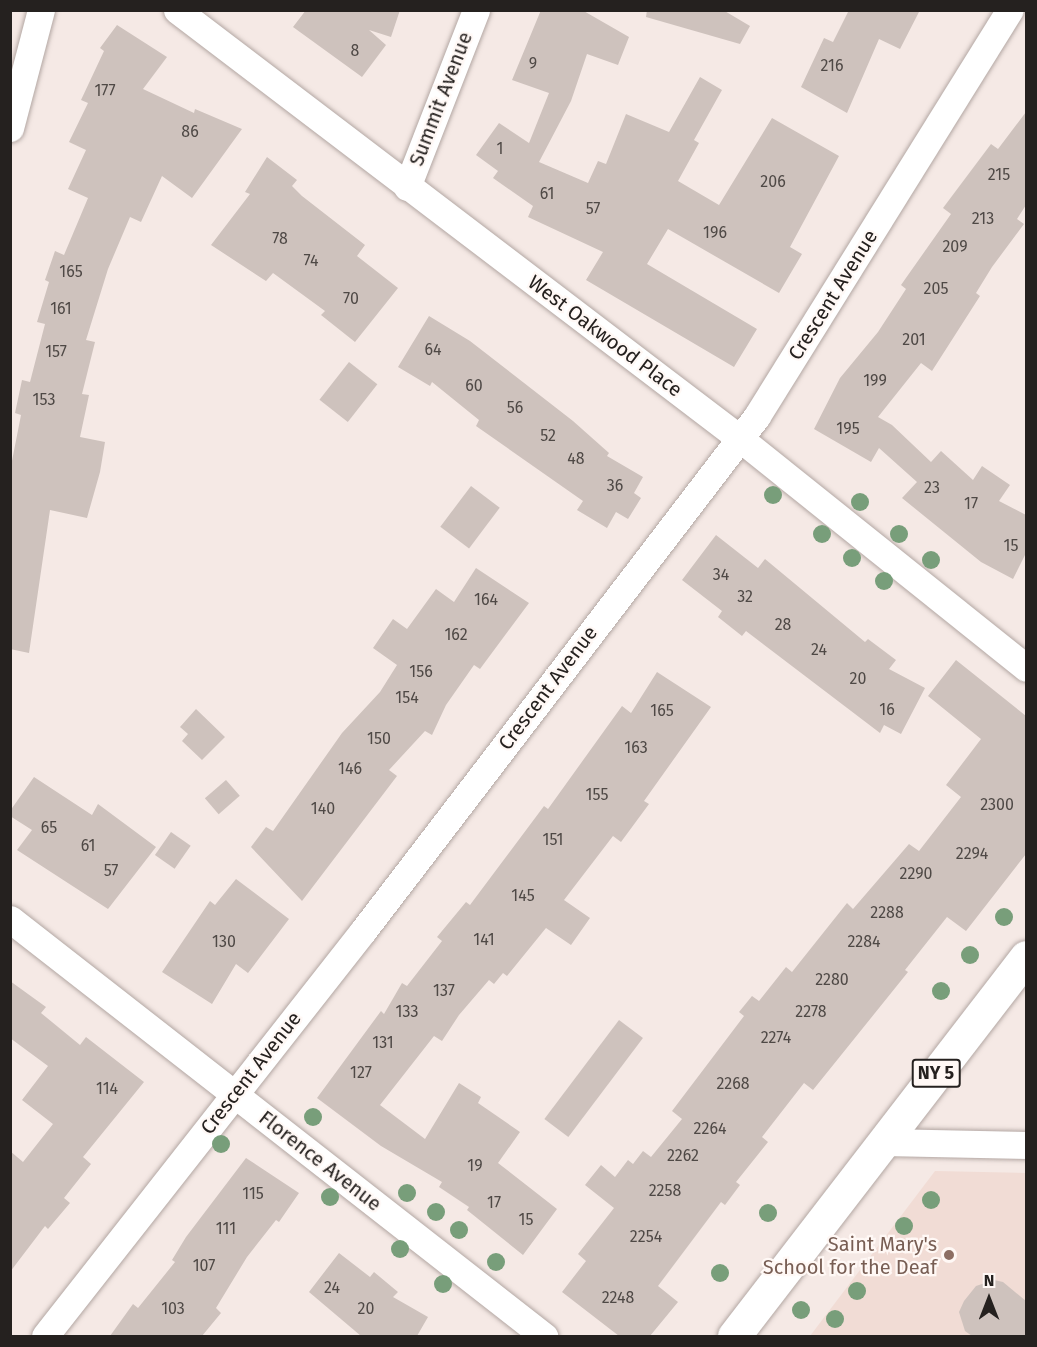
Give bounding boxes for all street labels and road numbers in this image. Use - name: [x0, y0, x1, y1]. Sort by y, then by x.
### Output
- street label: Summit Avenue: [404, 29, 478, 169]
- street label: Crescent Avenue: [783, 225, 883, 365]
- street label: West Oakwood Place: [523, 270, 687, 402]
- street label: Crescent Avenue: [494, 621, 602, 755]
- street label: Crescent Avenue: [196, 1007, 306, 1139]
- road number: NY 5: [910, 1058, 962, 1088]
- street label: Florence Avenue: [254, 1106, 386, 1216]

